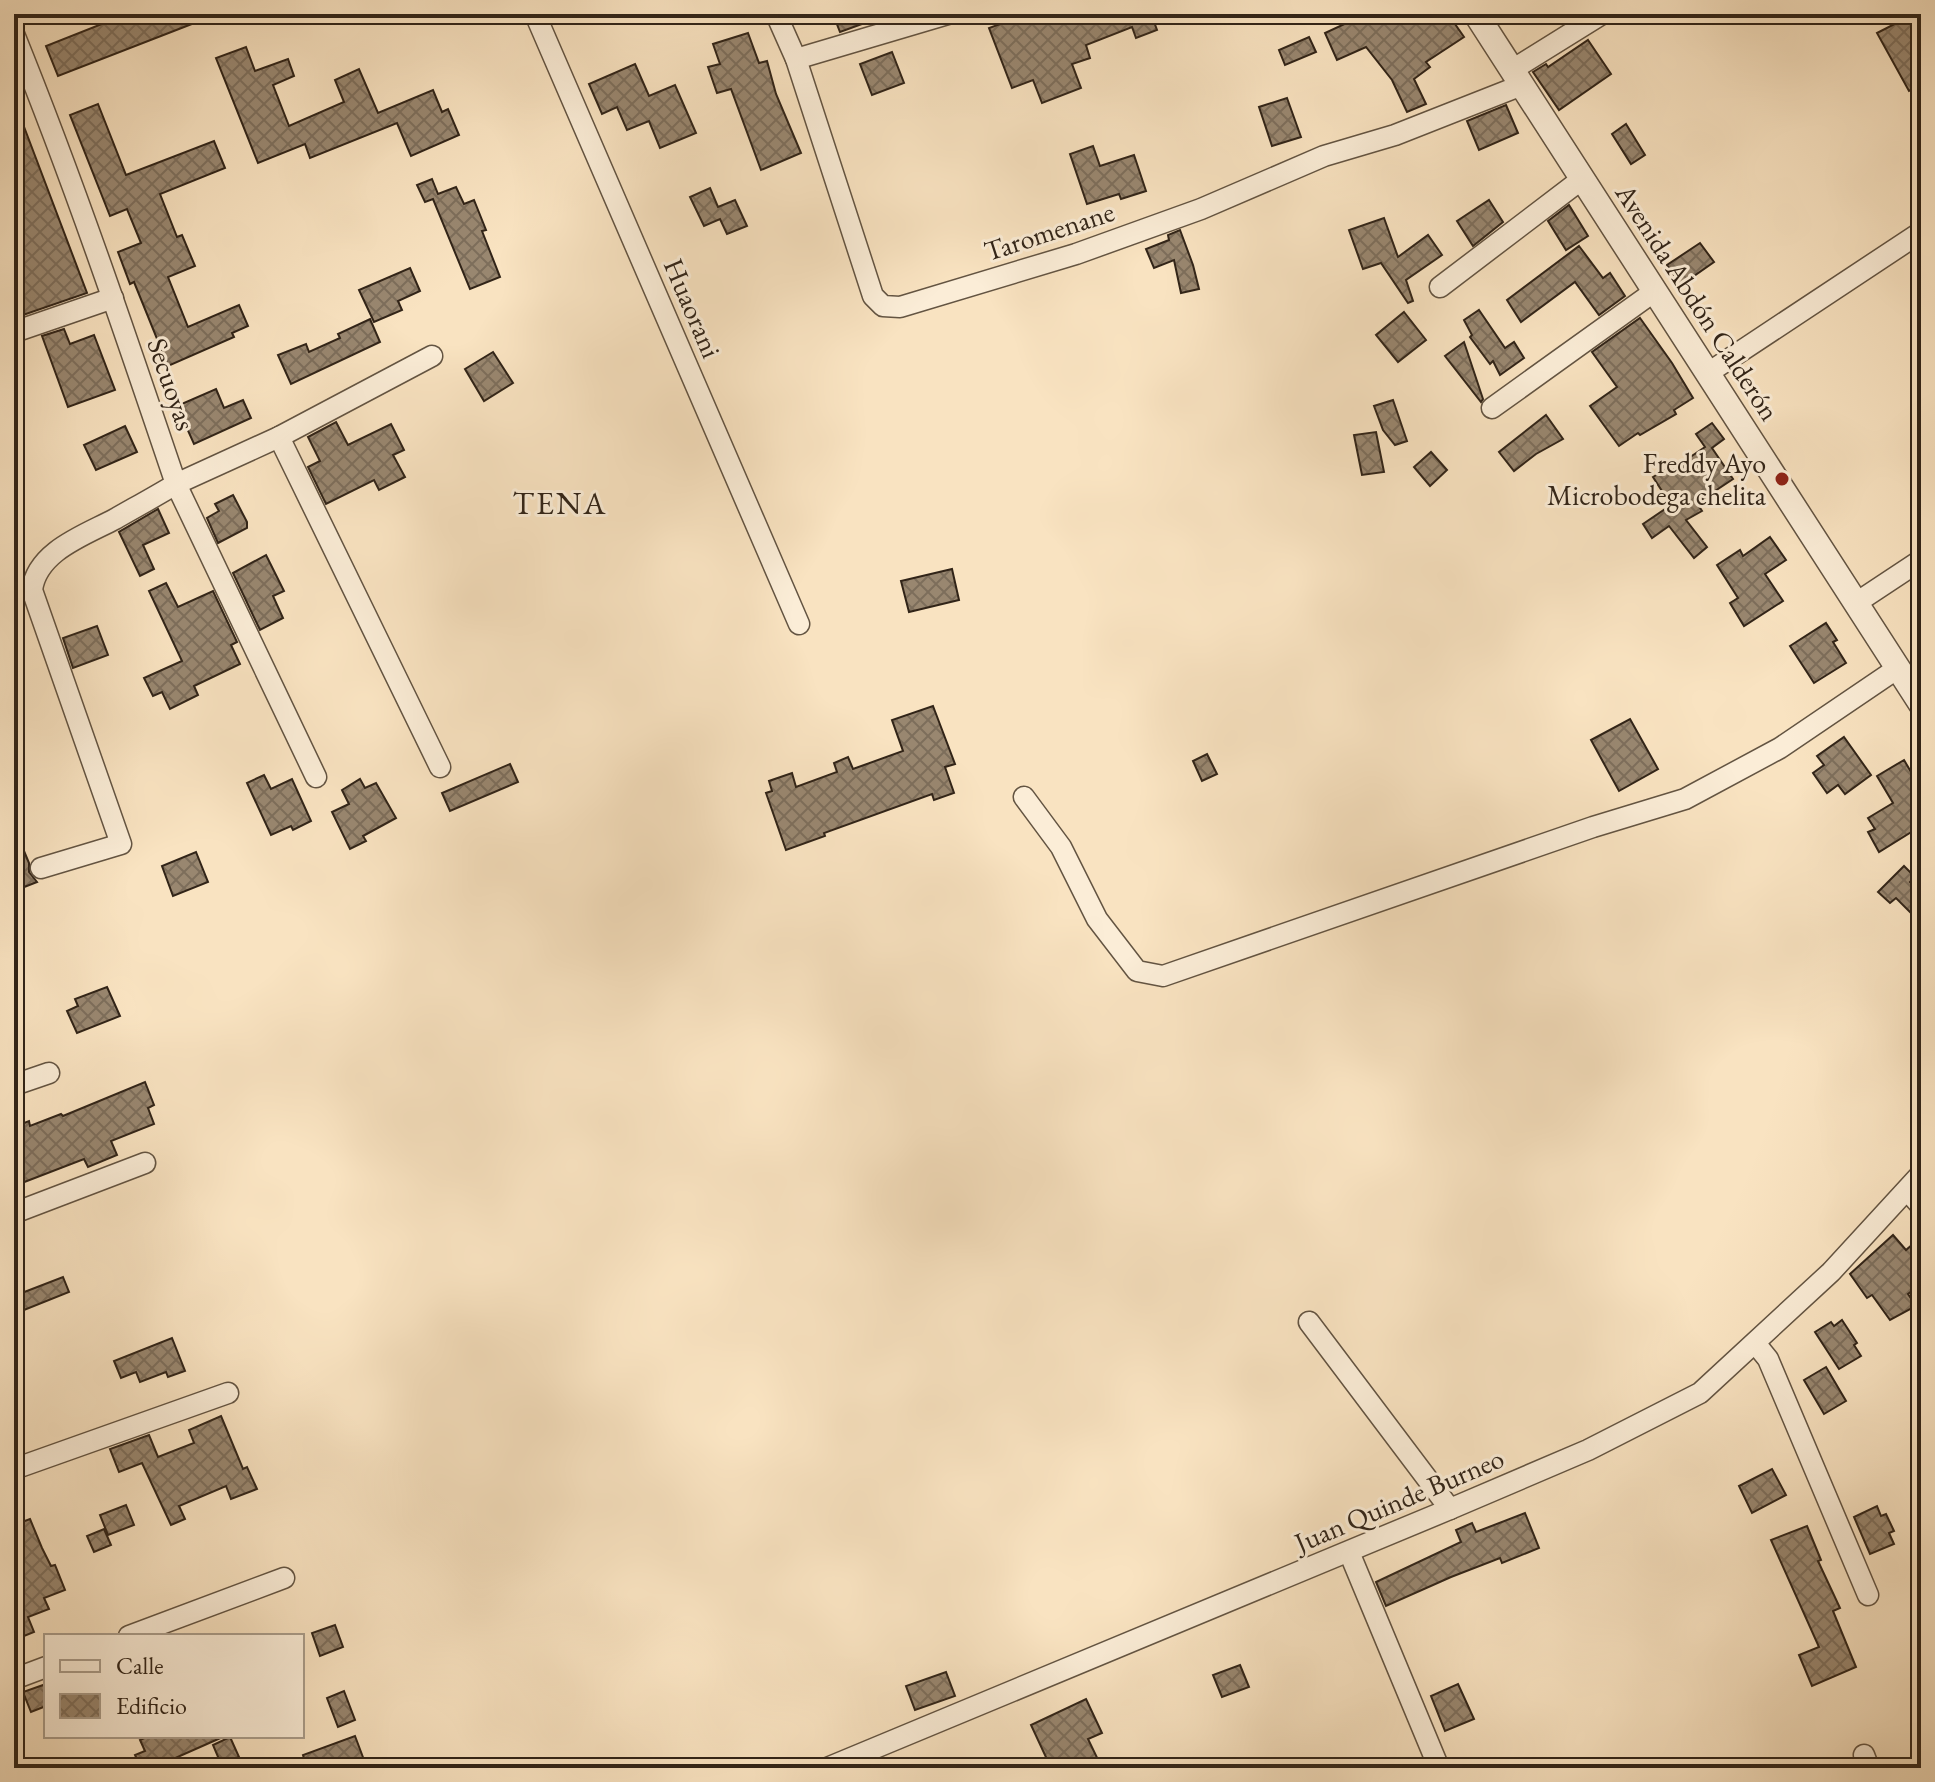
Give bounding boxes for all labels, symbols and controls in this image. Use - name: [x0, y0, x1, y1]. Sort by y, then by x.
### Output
- street label: Avenida Abdón Calderón: [1607, 176, 1788, 428]
- street label: Taromenane: [979, 193, 1119, 269]
- street label: Huaorani: [656, 253, 730, 363]
- street label: Secuoyas: [140, 333, 204, 435]
- place label: Freddy Ayo Microbodega chelita: [1547, 445, 1767, 513]
- marker: Freddy Ayo Microbodega chelita: [1773, 470, 1791, 488]
- district label: TENA: [513, 482, 607, 524]
- street label: Juan Quinde Burneo: [1287, 1440, 1509, 1561]
- legend: [44, 1634, 304, 1738]
- text: Calle: [116, 1650, 164, 1681]
- text: Edificio: [116, 1690, 187, 1721]

